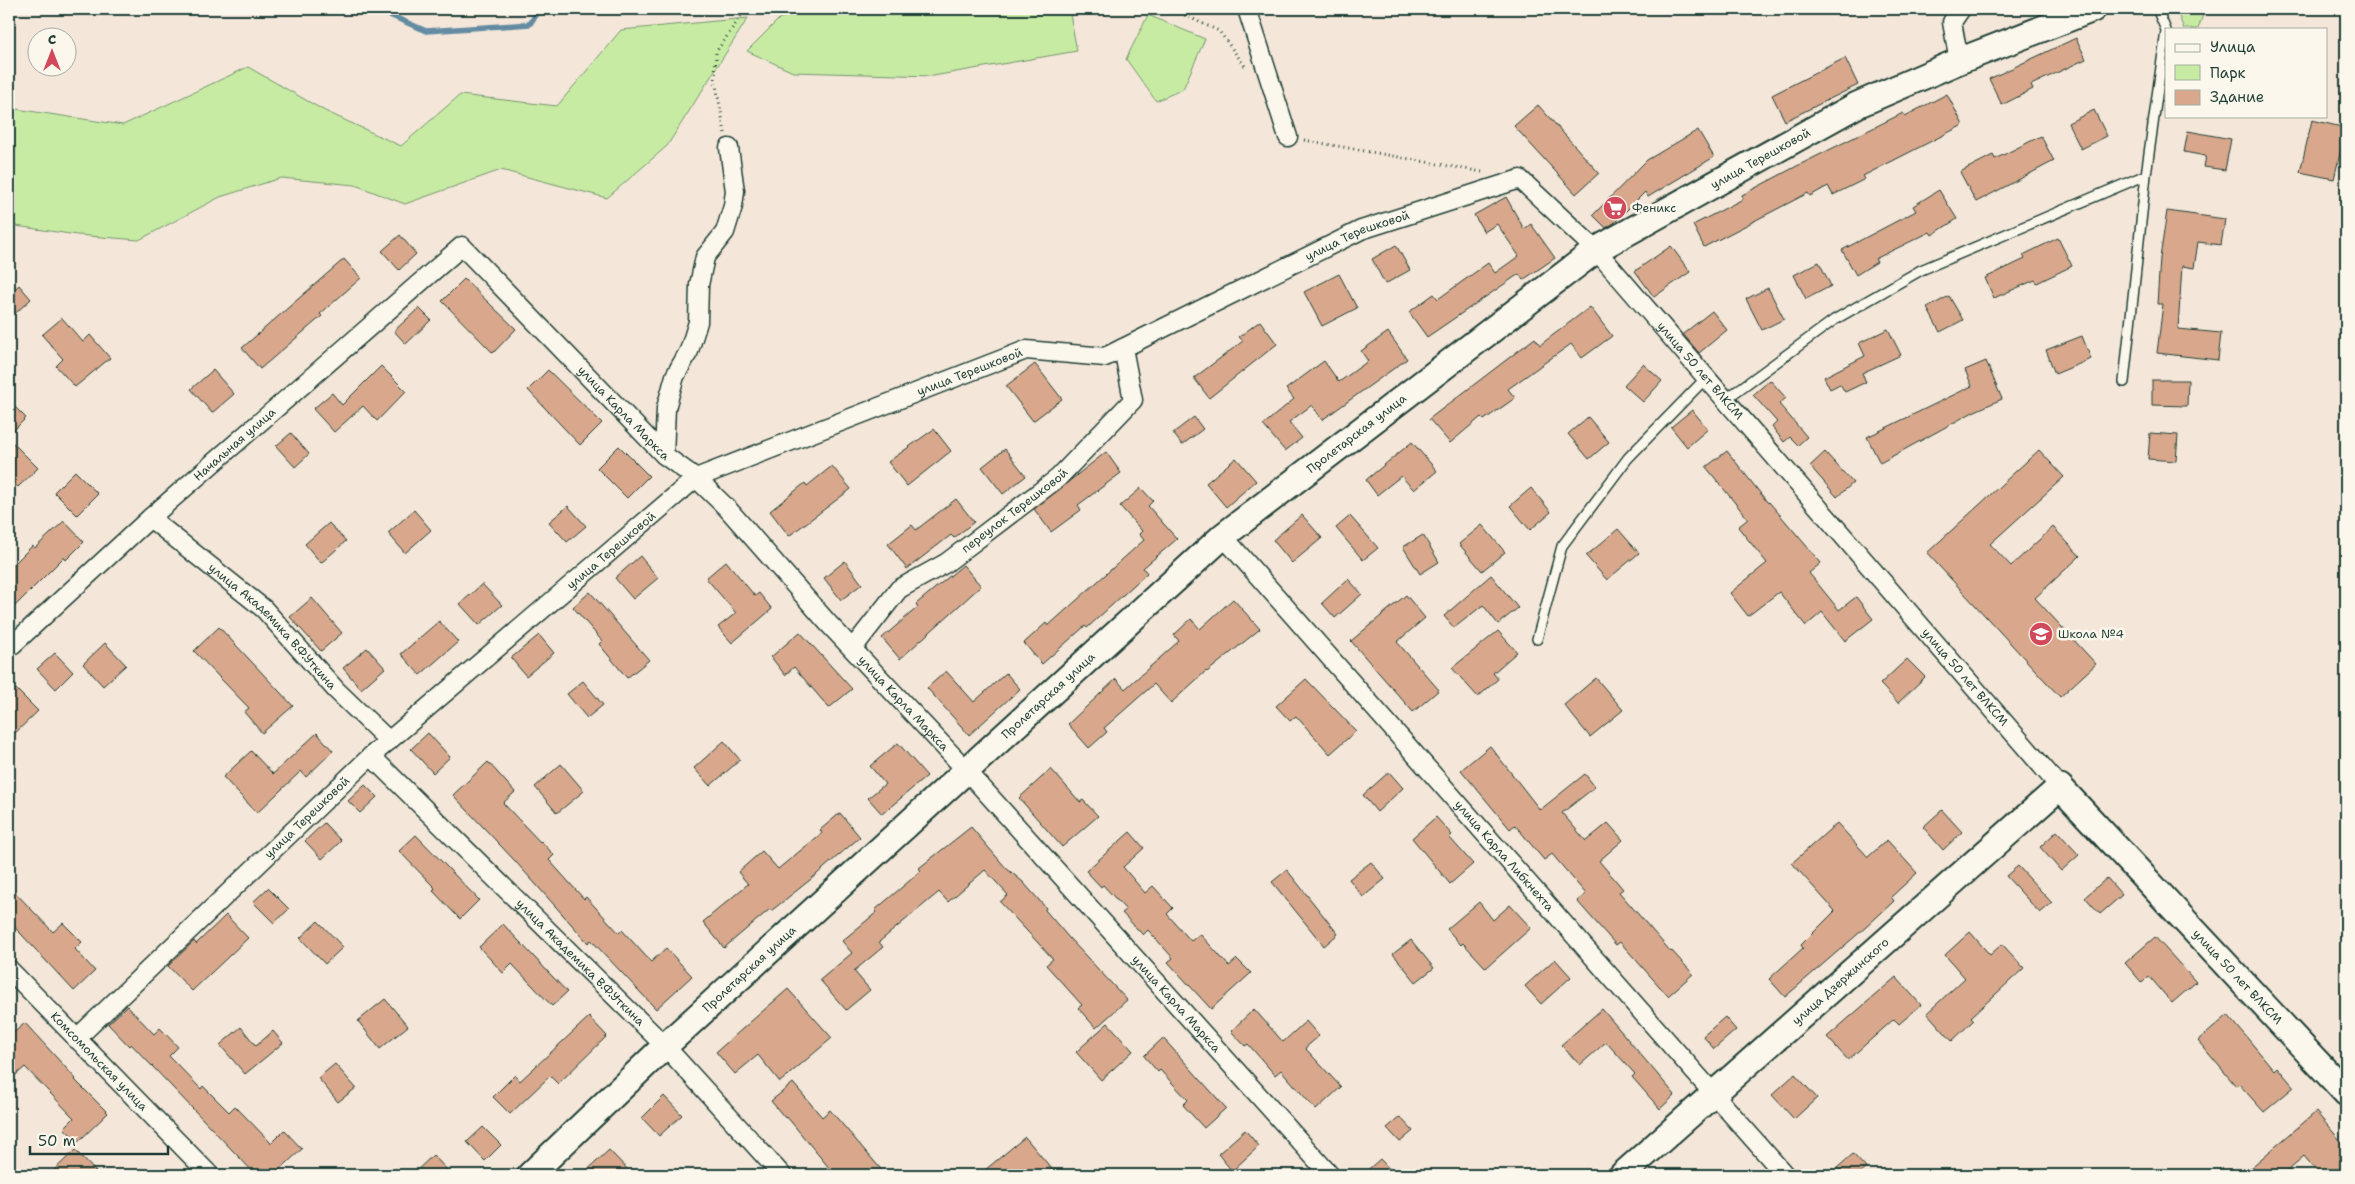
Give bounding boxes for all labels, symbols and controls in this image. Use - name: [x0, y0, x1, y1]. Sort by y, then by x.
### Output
- north arrow: [28, 28, 78, 78]
- legend: [2165, 28, 2328, 118]
- text: С: [48, 30, 56, 48]
- text: Улица: [2210, 37, 2256, 57]
- text: Парк: [2210, 63, 2246, 83]
- text: Здание: [2210, 87, 2264, 107]
- street label: улица Терешковой: [1708, 124, 1814, 193]
- supermarket icon: Феникс: [1602, 195, 1628, 221]
- place label: Феникс: [1632, 200, 1676, 216]
- street label: улица Терешковой: [1302, 207, 1412, 264]
- street label: улица 50 лет ВЛКСМ: [1653, 318, 1747, 423]
- street label: улица Терешковой: [915, 344, 1025, 400]
- street label: улица Карла Маркса: [574, 362, 673, 464]
- street label: Пролетарская улица: [1304, 390, 1410, 477]
- street label: Начальная улица: [190, 404, 279, 484]
- street label: переулок Терешковой: [958, 465, 1071, 556]
- street label: улица Терешковой: [564, 508, 659, 593]
- street label: улица Академика В.Ф.Уткина: [205, 560, 340, 693]
- school or university icon: Школа №4: [2028, 621, 2054, 647]
- street label: улица 50 лет ВЛКСМ: [1918, 625, 2012, 730]
- place label: Школа №4: [2058, 626, 2124, 642]
- street label: Пролетарская улица: [998, 648, 1099, 743]
- street label: улица Карла Маркса: [854, 652, 953, 755]
- street label: улица Терешковой: [261, 773, 353, 862]
- street label: улица Карла Либкнехта: [1451, 797, 1558, 915]
- street label: улица Академика В.Ф.Уткина: [513, 896, 648, 1030]
- street label: Пролетарская улица: [699, 922, 800, 1016]
- street label: улица 50 лет ВЛКСМ: [2189, 926, 2286, 1028]
- street label: улица Дзержинского: [1789, 934, 1892, 1028]
- street label: улица Карла Маркса: [1128, 952, 1224, 1056]
- street label: Комсомольская улица: [47, 1008, 151, 1115]
- scale bar: [30, 1124, 168, 1156]
- text: 50 m: [38, 1131, 76, 1151]

